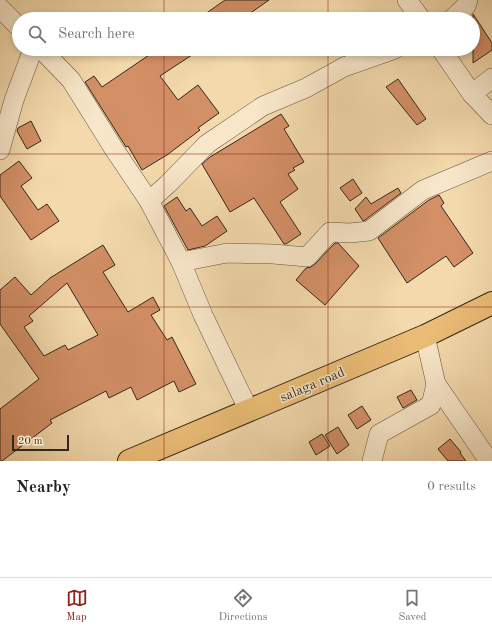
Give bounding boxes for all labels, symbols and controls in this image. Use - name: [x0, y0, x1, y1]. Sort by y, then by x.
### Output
- search box: [12, 12, 480, 56]
- icon: search: [26, 23, 48, 45]
- text: Search here: [58, 27, 135, 42]
- street label: salaga road: [278, 365, 347, 405]
- scale bar: [12, 433, 69, 452]
- text: 20 m: [18, 436, 43, 447]
- text: Nearby: [16, 479, 71, 496]
- text: 0 results: [427, 480, 476, 493]
- tab: Map: [66, 587, 88, 625]
- tab: Directions: [219, 587, 267, 625]
- tab: Saved: [398, 587, 426, 625]

